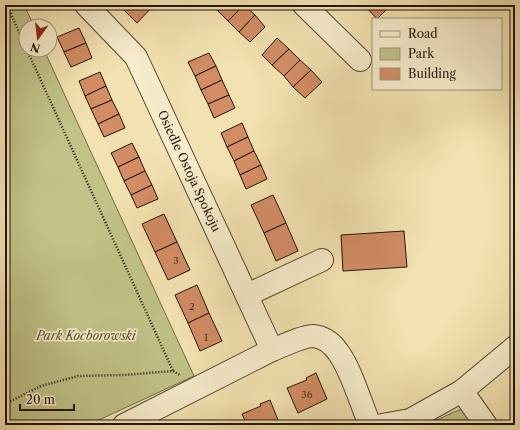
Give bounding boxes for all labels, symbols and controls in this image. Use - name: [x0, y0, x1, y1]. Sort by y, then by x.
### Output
- north arrow: [18, 18, 58, 58]
- legend: [372, 18, 502, 90]
- text: Road: [408, 26, 438, 41]
- text: N: [29, 40, 42, 56]
- text: Park: [408, 46, 435, 61]
- text: Building: [408, 66, 456, 81]
- street label: Osiedle Ostoja Spokoju: [155, 108, 224, 235]
- house number: 3: [173, 254, 179, 267]
- house number: 2: [189, 300, 195, 313]
- park label: Park Kocborowski: [35, 328, 137, 343]
- house number: 1: [204, 331, 209, 344]
- scale bar: [20, 386, 74, 412]
- house number: 36: [301, 388, 313, 401]
- text: 20 m: [26, 392, 55, 407]

